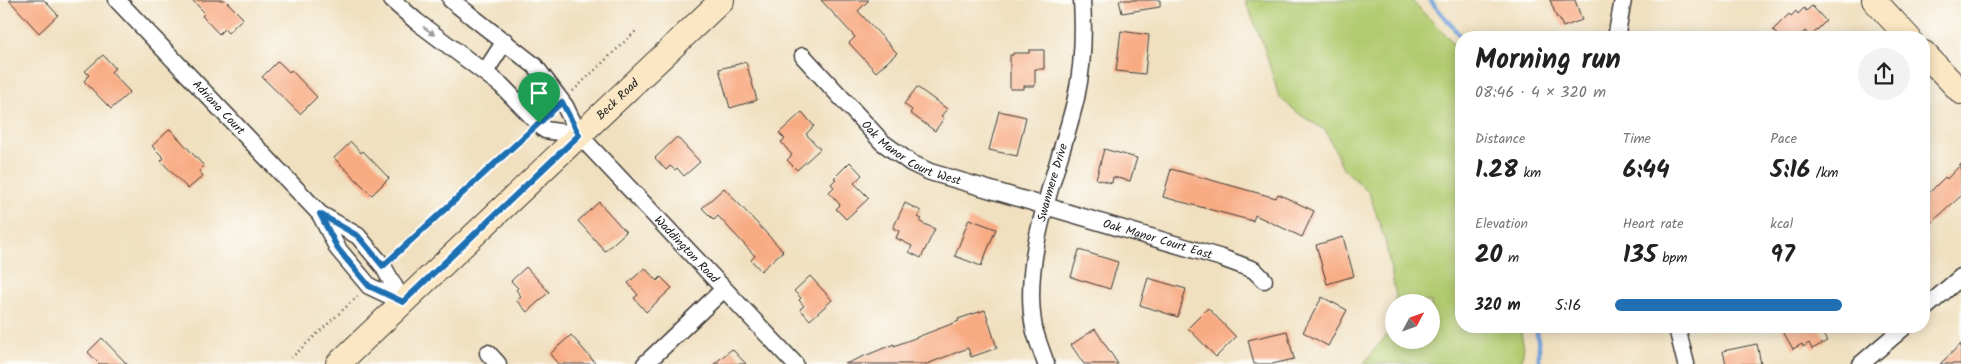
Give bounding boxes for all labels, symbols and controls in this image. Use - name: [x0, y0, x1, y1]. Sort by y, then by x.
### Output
- one-way arrow: [422, 26, 436, 36]
- text: Morning run: [1475, 38, 1621, 83]
- button: share: [1858, 48, 1910, 100]
- pin: [518, 72, 560, 123]
- street label: Beck Road: [592, 74, 644, 125]
- street label: Adriana Court: [188, 76, 250, 140]
- icon: arrive: [525, 79, 553, 107]
- text: 08:46 · 4 × 320 m: [1475, 80, 1606, 105]
- street label: Oak Manor Court West: [857, 116, 964, 191]
- text: Distance: [1475, 128, 1525, 150]
- text: Time: [1623, 128, 1651, 150]
- text: Pace: [1770, 128, 1797, 150]
- street label: Swanmere Drive: [1032, 141, 1073, 224]
- text: 1.28: [1475, 150, 1518, 190]
- text: 6:44: [1623, 150, 1670, 190]
- text: 5:16: [1770, 150, 1810, 190]
- text: km: [1518, 162, 1541, 184]
- text: /km: [1810, 162, 1839, 184]
- street label: Waddington Road: [649, 211, 724, 289]
- text: Elevation: [1475, 213, 1528, 235]
- text: Heart rate: [1623, 213, 1684, 235]
- text: kcal: [1770, 213, 1793, 235]
- street label: Oak Manor Court East: [1100, 214, 1215, 265]
- text: 20: [1475, 235, 1502, 275]
- text: 135: [1623, 235, 1657, 275]
- text: 97: [1770, 235, 1795, 275]
- text: m: [1502, 247, 1519, 269]
- text: bpm: [1657, 247, 1687, 269]
- text: 320 m: [1475, 293, 1521, 318]
- text: 5:16: [1555, 293, 1581, 318]
- north arrow: [1385, 294, 1440, 349]
- map controls: [1385, 294, 1440, 349]

